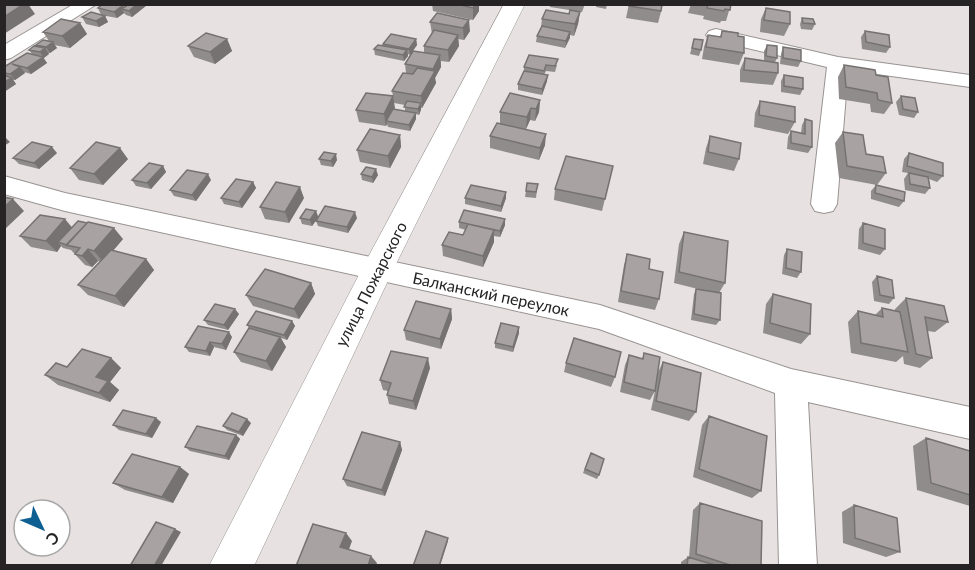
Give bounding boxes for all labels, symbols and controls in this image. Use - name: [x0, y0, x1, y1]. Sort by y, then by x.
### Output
- street label: улица Пожарского: [331, 218, 410, 349]
- street label: Балканский переулок: [411, 268, 572, 320]
- north arrow: [12, 498, 72, 558]
- text: С: [42, 528, 64, 549]

